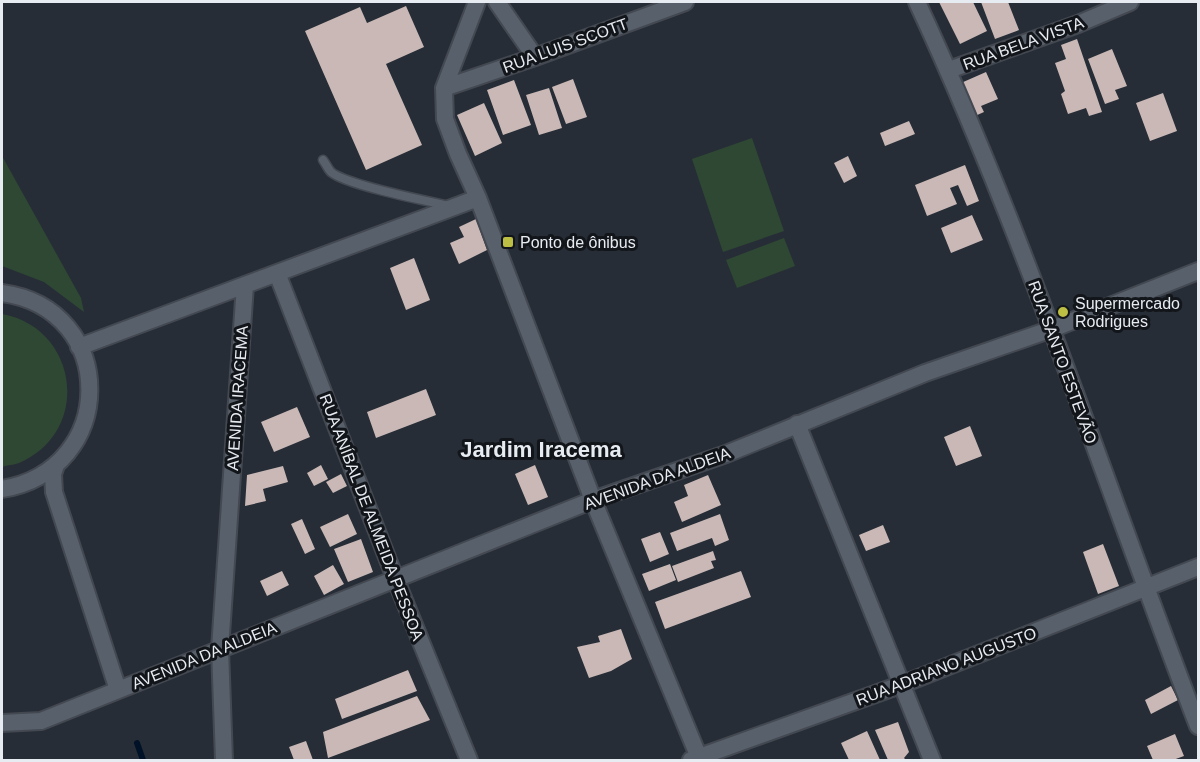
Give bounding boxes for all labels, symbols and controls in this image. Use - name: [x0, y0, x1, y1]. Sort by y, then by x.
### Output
- street label: RUA BELA VISTA: [961, 14, 1086, 73]
- street label: RUA LUIS SCOTT: [500, 15, 630, 76]
- place label: Ponto de ônibus: [520, 234, 636, 251]
- marker: Ponto de ônibus: [501, 235, 515, 249]
- street label: RUA SANTO ESTEVÃO: [1025, 278, 1102, 446]
- place label: Supermercado Rodrigues: [1075, 295, 1180, 330]
- marker: Supermercado Rodrigues: [1056, 305, 1070, 319]
- street label: AVENIDA IRACEMA: [224, 325, 251, 471]
- street label: RUA ANÍBAL DE ALMEIDA PESSOA: [317, 391, 428, 643]
- district label: Jardim Iracema: [460, 437, 622, 462]
- street label: AVENIDA DA ALDEIA: [582, 444, 733, 513]
- street label: AVENIDA DA ALDEIA: [129, 619, 279, 692]
- street label: RUA ADRIANO AUGUSTO: [854, 624, 1039, 709]

